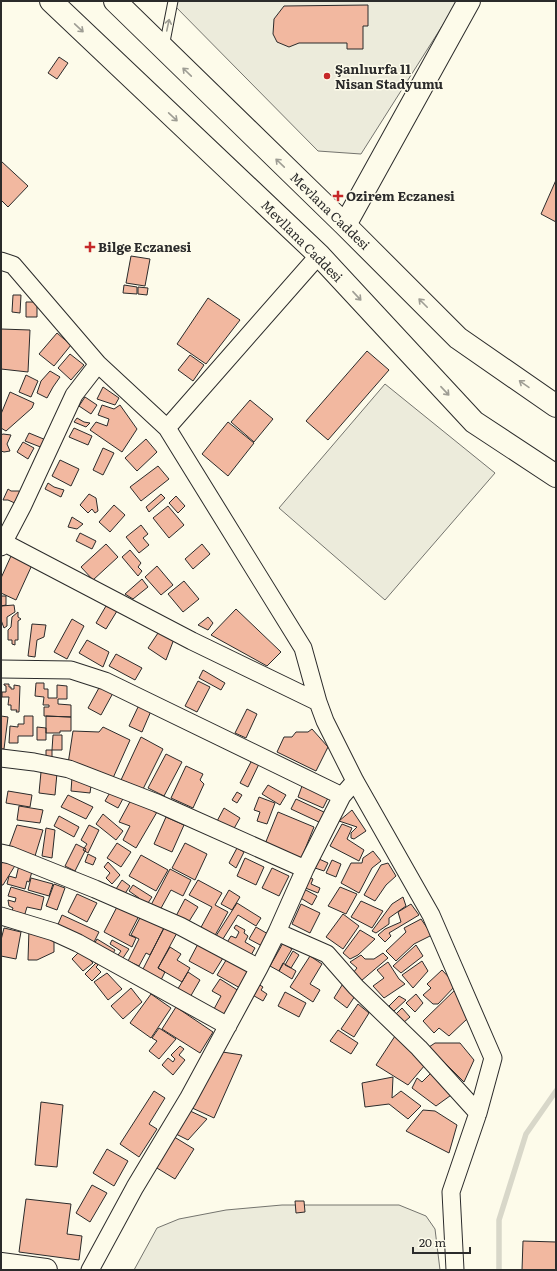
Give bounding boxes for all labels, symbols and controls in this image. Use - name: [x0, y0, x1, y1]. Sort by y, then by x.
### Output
- one-way arrow: [165, 19, 173, 32]
- one-way arrow: [74, 23, 84, 33]
- place label: Şanlıurfa 11 Nisan Stadyumu: [335, 59, 443, 93]
- one-way arrow: [182, 67, 192, 77]
- marker: Şanlıurfa 11 Nisan Stadyumu: [322, 71, 332, 81]
- one-way arrow: [168, 112, 178, 122]
- one-way arrow: [275, 158, 285, 167]
- street label: Mevlana Caddesi: [286, 168, 375, 254]
- place label: Ozirem Eczanesi: [346, 186, 455, 205]
- marker: Ozirem Eczanesi: [333, 191, 343, 201]
- street label: Mevllana Caddesi: [257, 195, 348, 286]
- place label: Bilge Eczanesi: [98, 237, 192, 256]
- marker: Bilge Eczanesi: [85, 242, 95, 252]
- one-way arrow: [352, 291, 361, 301]
- one-way arrow: [418, 298, 428, 308]
- one-way arrow: [519, 380, 530, 388]
- one-way arrow: [440, 386, 450, 396]
- scale bar: [413, 1229, 470, 1255]
- text: 20 m: [419, 1233, 446, 1251]

